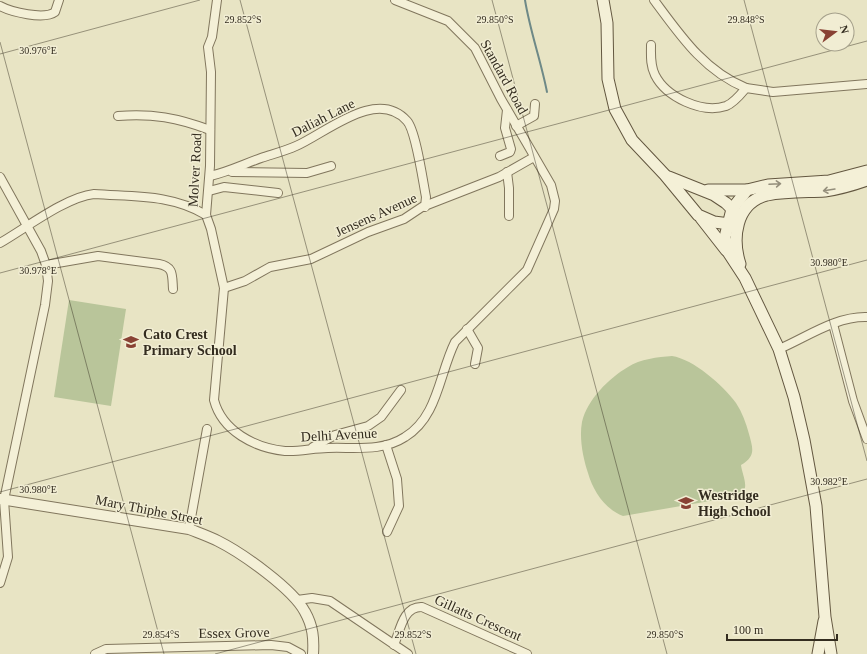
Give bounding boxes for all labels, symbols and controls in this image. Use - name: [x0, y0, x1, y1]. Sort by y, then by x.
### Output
- north arrow: [815, 12, 855, 52]
- text: 29.852°S: [224, 14, 262, 25]
- text: 29.850°S: [476, 14, 514, 25]
- text: 29.848°S: [727, 14, 765, 25]
- text: N: [838, 24, 851, 35]
- street label: Standard Road: [477, 37, 531, 117]
- text: 30.976°E: [19, 45, 57, 56]
- street label: Daliah Lane: [289, 96, 357, 140]
- street label: Molver Road: [186, 133, 204, 207]
- one-way arrow: [768, 181, 781, 188]
- one-way arrow: [823, 186, 836, 194]
- street label: Jensens Avenue: [333, 190, 419, 240]
- text: 30.980°E: [810, 257, 848, 268]
- text: 30.978°E: [19, 265, 57, 276]
- place label: Cato Crest Primary School: [143, 327, 237, 358]
- school or university icon: Cato Crest Primary School: [122, 333, 140, 351]
- street label: Delhi Avenue: [300, 426, 378, 444]
- text: 30.982°E: [810, 476, 848, 487]
- text: 30.980°E: [19, 484, 57, 495]
- place label: Westridge High School: [698, 488, 771, 519]
- street label: Mary Thiphe Street: [94, 492, 204, 528]
- school or university icon: Westridge High School: [677, 494, 695, 512]
- street label: Gillatts Crescent: [432, 592, 524, 644]
- scale bar: [727, 616, 837, 642]
- text: 100 m: [733, 623, 764, 637]
- street label: Essex Grove: [198, 625, 270, 641]
- text: 29.854°S: [142, 629, 180, 640]
- text: 29.852°S: [394, 629, 432, 640]
- text: 29.850°S: [646, 629, 684, 640]

